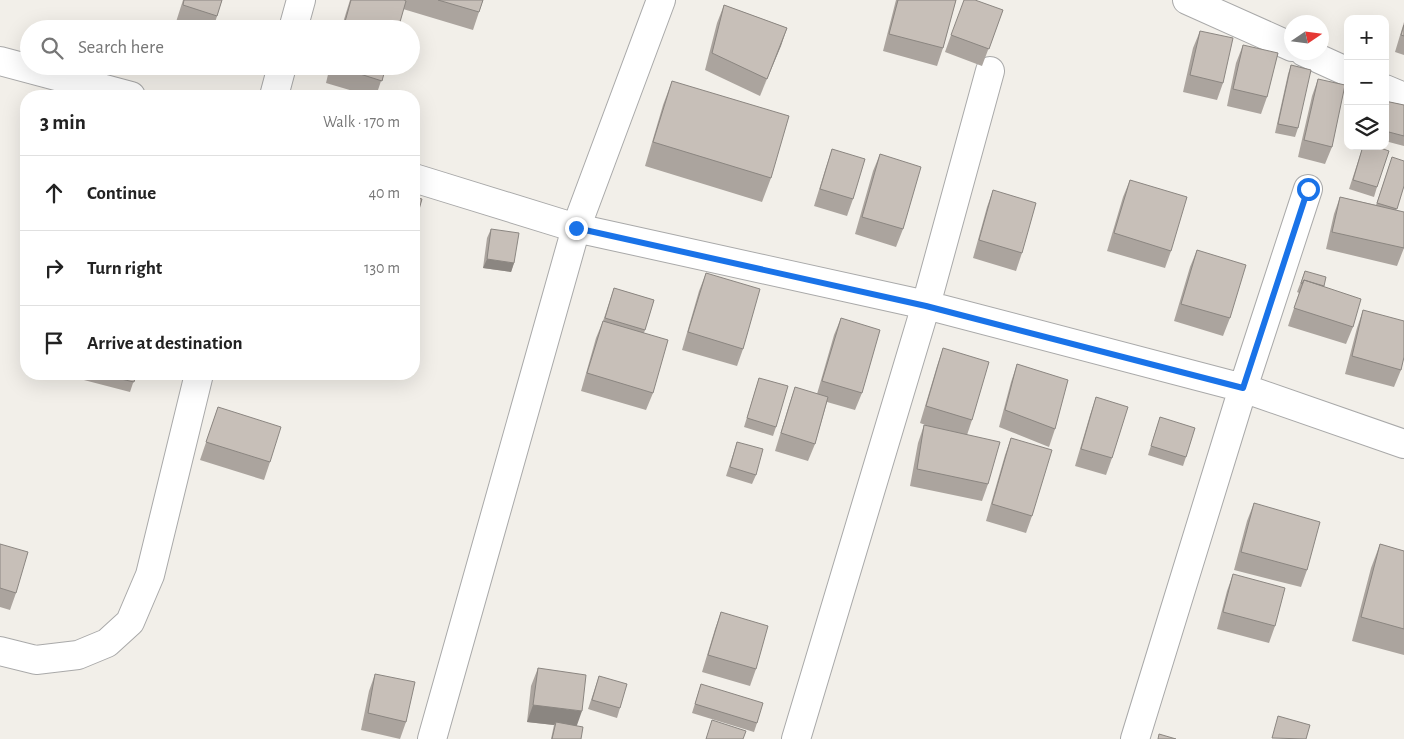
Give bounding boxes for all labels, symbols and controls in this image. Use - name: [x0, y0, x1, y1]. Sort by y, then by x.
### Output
- north arrow: [1284, 15, 1329, 60]
- map controls: [1344, 15, 1389, 150]
- button: +: [1344, 15, 1389, 60]
- search box: [20, 20, 420, 75]
- icon: search: [38, 34, 66, 62]
- text: Search here: [78, 38, 164, 57]
- button: −: [1344, 60, 1389, 105]
- button: layers: [1344, 105, 1389, 150]
- text: 3 min: [40, 112, 86, 133]
- text: Walk · 170 m: [323, 114, 400, 130]
- route start: [1297, 178, 1320, 201]
- icon: ahead: [40, 179, 68, 207]
- text: Continue: [87, 184, 156, 203]
- text: 40 m: [368, 185, 400, 201]
- route end: [565, 217, 588, 240]
- icon: right: [40, 254, 68, 282]
- text: Turn right: [87, 259, 162, 278]
- text: 130 m: [364, 260, 400, 276]
- icon: arrive: [40, 329, 68, 357]
- text: Arrive at destination: [87, 334, 243, 353]

